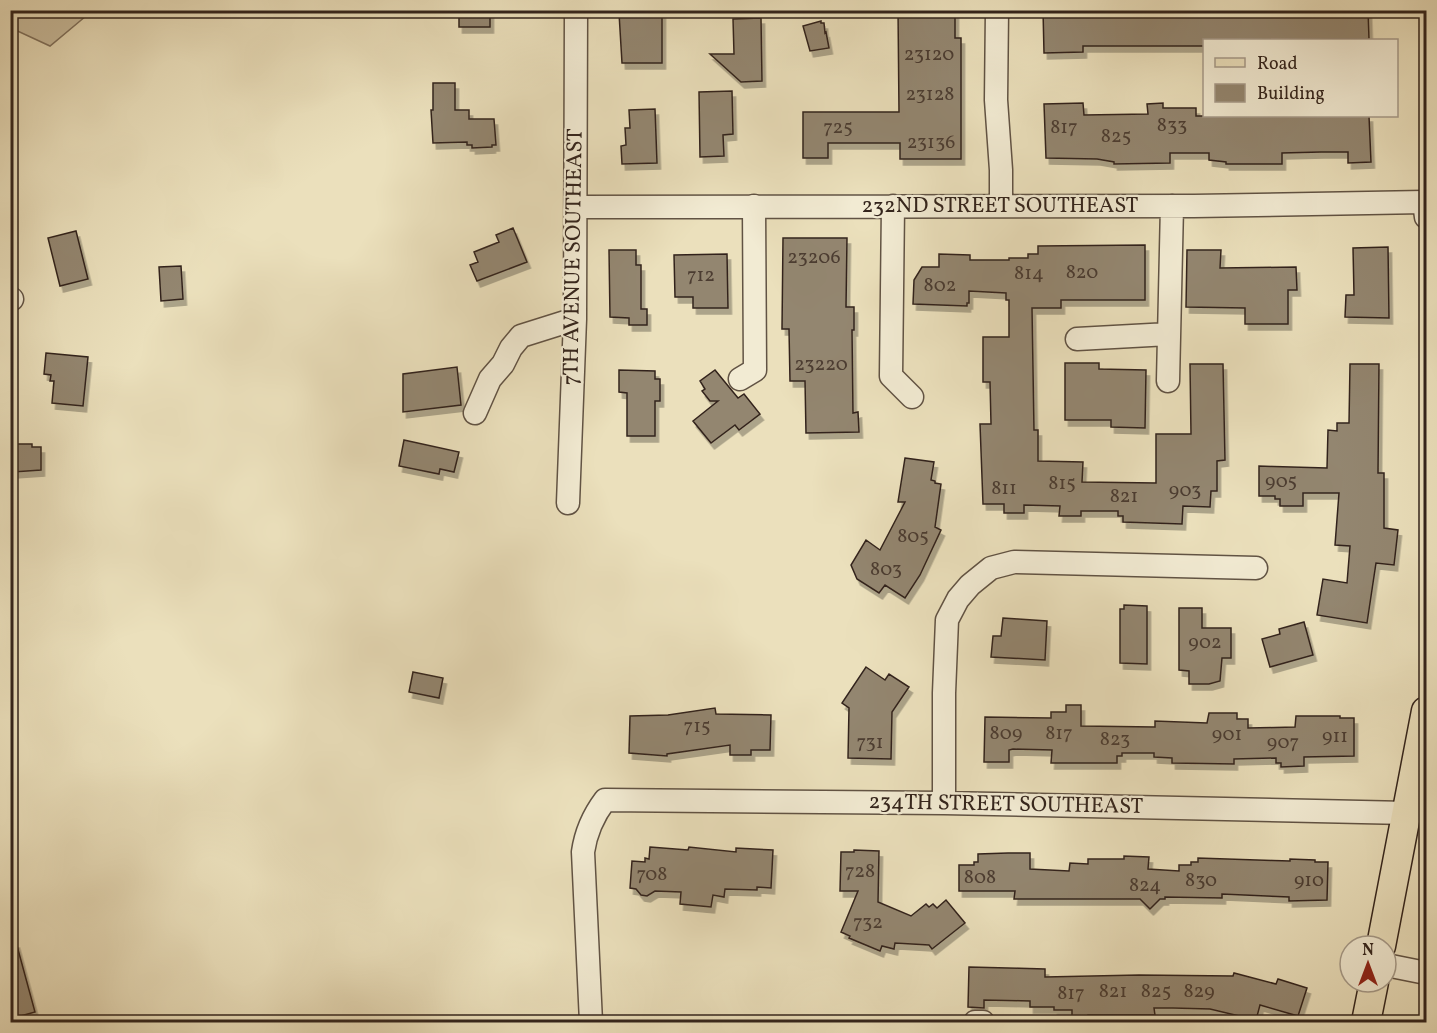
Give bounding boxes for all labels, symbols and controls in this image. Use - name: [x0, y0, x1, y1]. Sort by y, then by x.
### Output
- legend: [1203, 39, 1398, 117]
- house number: 23120: [904, 41, 954, 69]
- text: Road: [1257, 52, 1298, 77]
- house number: 23128: [905, 81, 955, 109]
- text: Building: [1257, 82, 1325, 107]
- house number: 833: [1157, 112, 1187, 140]
- house number: 725: [823, 114, 853, 142]
- house number: 817: [1050, 114, 1078, 142]
- house number: 825: [1101, 123, 1131, 151]
- street label: 7TH AVENUE SOUTHEAST: [556, 128, 592, 386]
- house number: 23136: [907, 129, 955, 157]
- street label: 232ND STREET SOUTHEAST: [862, 191, 1139, 222]
- house number: 23206: [787, 244, 841, 272]
- house number: 820: [1066, 259, 1098, 287]
- house number: 814: [1014, 260, 1044, 288]
- house number: 712: [687, 262, 715, 290]
- house number: 802: [924, 272, 956, 300]
- house number: 23220: [794, 351, 848, 379]
- house number: 905: [1265, 468, 1297, 496]
- house number: 815: [1048, 470, 1076, 498]
- house number: 811: [991, 475, 1017, 503]
- house number: 903: [1169, 477, 1201, 505]
- house number: 821: [1110, 483, 1138, 511]
- house number: 805: [897, 523, 929, 551]
- house number: 803: [870, 556, 902, 584]
- house number: 902: [1188, 629, 1222, 657]
- house number: 715: [683, 713, 711, 741]
- house number: 809: [990, 720, 1022, 748]
- house number: 817: [1045, 720, 1073, 748]
- house number: 901: [1212, 721, 1242, 749]
- house number: 911: [1322, 723, 1348, 751]
- house number: 823: [1100, 726, 1130, 754]
- house number: 731: [856, 729, 884, 757]
- house number: 907: [1267, 729, 1299, 757]
- street label: 234TH STREET SOUTHEAST: [868, 787, 1144, 823]
- house number: 728: [845, 858, 875, 886]
- house number: 708: [636, 861, 668, 889]
- house number: 808: [964, 864, 996, 892]
- house number: 830: [1185, 867, 1217, 895]
- house number: 910: [1294, 867, 1324, 895]
- house number: 824: [1129, 872, 1161, 900]
- house number: 732: [853, 909, 883, 937]
- north arrow: [1338, 934, 1398, 994]
- text: N: [1362, 940, 1374, 962]
- house number: 821: [1099, 978, 1127, 1006]
- house number: 825: [1141, 978, 1171, 1006]
- house number: 829: [1183, 978, 1215, 1006]
- house number: 817: [1057, 980, 1085, 1008]

